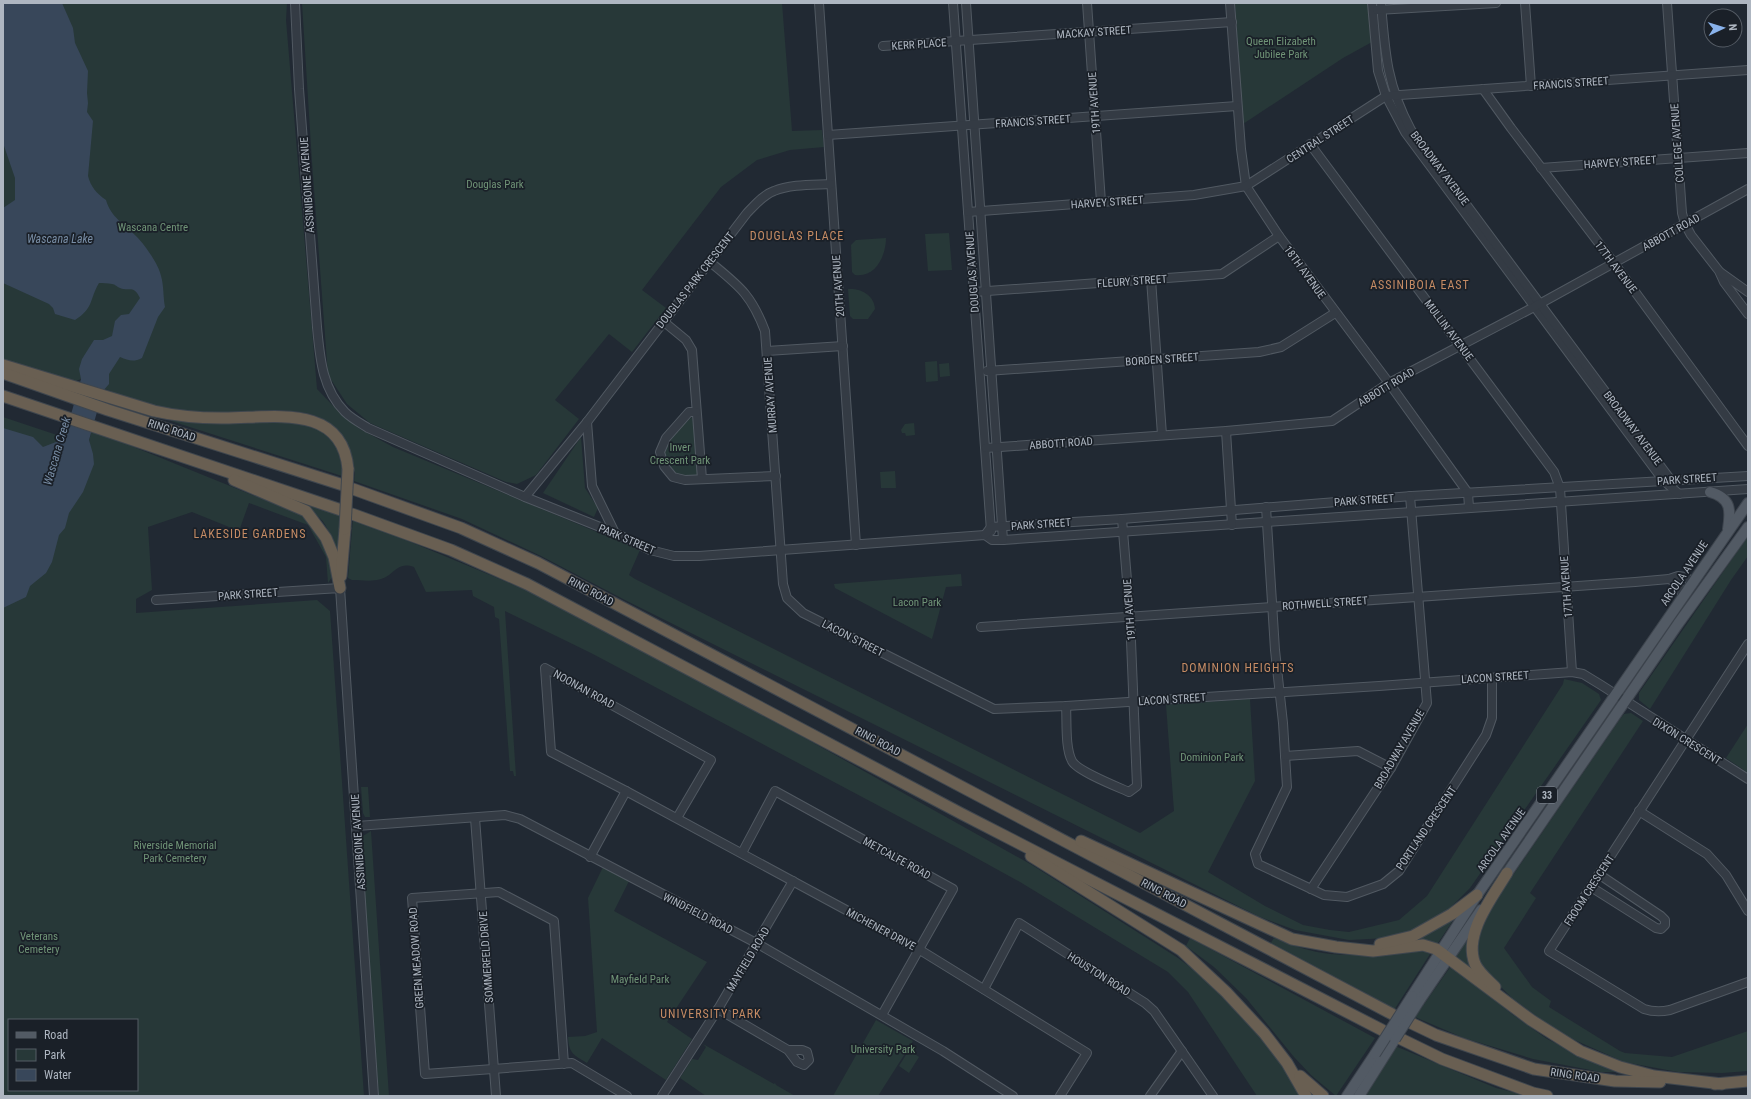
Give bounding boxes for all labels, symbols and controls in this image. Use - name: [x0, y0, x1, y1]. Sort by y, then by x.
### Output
- north arrow: [1703, 8, 1743, 48]
- street label: MACKAY STREET: [1056, 23, 1132, 42]
- text: N: [1726, 24, 1739, 31]
- park label: Queen Elizabeth Jubilee Park: [1246, 35, 1316, 61]
- street label: KERR PLACE: [891, 36, 947, 53]
- street label: 19TH AVENUE: [1086, 71, 1103, 134]
- street label: FRANCIS STREET: [1533, 74, 1609, 93]
- street label: COLLEGE AVENUE: [1668, 102, 1687, 183]
- street label: FRANCIS STREET: [995, 112, 1071, 131]
- street label: CENTRAL STREET: [1284, 113, 1357, 166]
- street label: BROADWAY AVENUE: [1408, 129, 1472, 208]
- street label: ASSINIBOINE AVENUE: [298, 136, 317, 233]
- street label: HARVEY STREET: [1583, 153, 1657, 172]
- park label: Douglas Park: [466, 178, 524, 191]
- street label: HARVEY STREET: [1070, 193, 1144, 212]
- street label: ABBOTT ROAD: [1640, 211, 1702, 254]
- park label: Wascana Centre: [118, 221, 188, 234]
- street label: DOUGLAS PARK CRESCENT: [654, 229, 737, 331]
- district label: DOUGLAS PLACE: [750, 229, 844, 243]
- street label: DOUGLAS AVENUE: [963, 230, 982, 313]
- water label: Wascana Lake: [27, 232, 94, 246]
- street label: 17TH AVENUE: [1592, 239, 1640, 296]
- street label: 18TH AVENUE: [1281, 243, 1328, 302]
- street label: 20TH AVENUE: [830, 254, 847, 317]
- street label: FLEURY STREET: [1097, 273, 1168, 290]
- district label: ASSINIBOIA EAST: [1370, 278, 1470, 292]
- street label: MULLIN AVENUE: [1421, 297, 1476, 364]
- street label: BORDEN STREET: [1125, 350, 1199, 369]
- street label: MURRAY AVENUE: [761, 356, 780, 433]
- street label: ABBOTT ROAD: [1356, 365, 1417, 409]
- street label: BROADWAY AVENUE: [1601, 389, 1665, 468]
- water label: Wascana Creek: [41, 414, 74, 487]
- street label: RING ROAD: [146, 417, 197, 444]
- street label: ABBOTT ROAD: [1029, 435, 1093, 452]
- park label: Inver Crescent Park: [650, 441, 710, 467]
- street label: PARK STREET: [1657, 471, 1718, 488]
- street label: PARK STREET: [1334, 492, 1395, 509]
- street label: PARK STREET: [1011, 516, 1072, 533]
- street label: PARK STREET: [597, 522, 657, 557]
- district label: LAKESIDE GARDENS: [194, 527, 306, 541]
- street label: ARCOLA AVENUE: [1658, 538, 1711, 608]
- street label: 17TH AVENUE: [1558, 555, 1575, 618]
- street label: RING ROAD: [566, 574, 616, 609]
- street label: 19TH AVENUE: [1121, 578, 1138, 641]
- street label: PARK STREET: [218, 586, 279, 603]
- street label: ROTHWELL STREET: [1282, 594, 1369, 613]
- park label: Lacon Park: [893, 596, 941, 609]
- street label: LACON STREET: [820, 617, 886, 660]
- district label: DOMINION HEIGHTS: [1181, 661, 1295, 675]
- street label: NOONAN ROAD: [551, 667, 616, 712]
- street label: LACON STREET: [1461, 669, 1530, 686]
- street label: LACON STREET: [1138, 691, 1207, 708]
- street label: BROADWAY AVENUE: [1371, 707, 1428, 791]
- street label: DIXON CRESCENT: [1650, 715, 1724, 768]
- street label: RING ROAD: [853, 724, 903, 759]
- park label: Dominion Park: [1180, 751, 1244, 764]
- street label: PORTLAND CRESCENT: [1393, 784, 1459, 873]
- road number: 33: [1537, 787, 1557, 803]
- street label: ASSINIBOINE AVENUE: [349, 793, 368, 890]
- street label: ARCOLA AVENUE: [1475, 805, 1529, 875]
- street label: METCALFE ROAD: [861, 834, 933, 882]
- park label: Riverside Memorial Park Cemetery: [133, 839, 217, 865]
- street label: FROOM CRESCENT: [1561, 852, 1617, 928]
- street label: RING ROAD: [1139, 876, 1189, 911]
- street label: WINDFIELD ROAD: [661, 890, 735, 937]
- street label: MICHENER DRIVE: [844, 906, 918, 953]
- street label: GREEN MEADOW ROAD: [406, 907, 427, 1009]
- street label: SOMMERFELD DRIVE: [477, 910, 496, 1003]
- street label: MAYFIELD ROAD: [724, 925, 773, 994]
- park label: Veterans Cemetery: [18, 930, 60, 956]
- street label: HOUSTON ROAD: [1065, 950, 1133, 999]
- park label: Mayfield Park: [611, 973, 669, 986]
- district label: UNIVERSITY PARK: [660, 1007, 762, 1021]
- legend: [8, 1019, 138, 1091]
- text: Road: [44, 1028, 68, 1042]
- park label: University Park: [851, 1043, 915, 1056]
- text: Park: [44, 1048, 66, 1062]
- street label: RING ROAD: [1550, 1066, 1600, 1085]
- text: Water: [44, 1068, 72, 1082]

